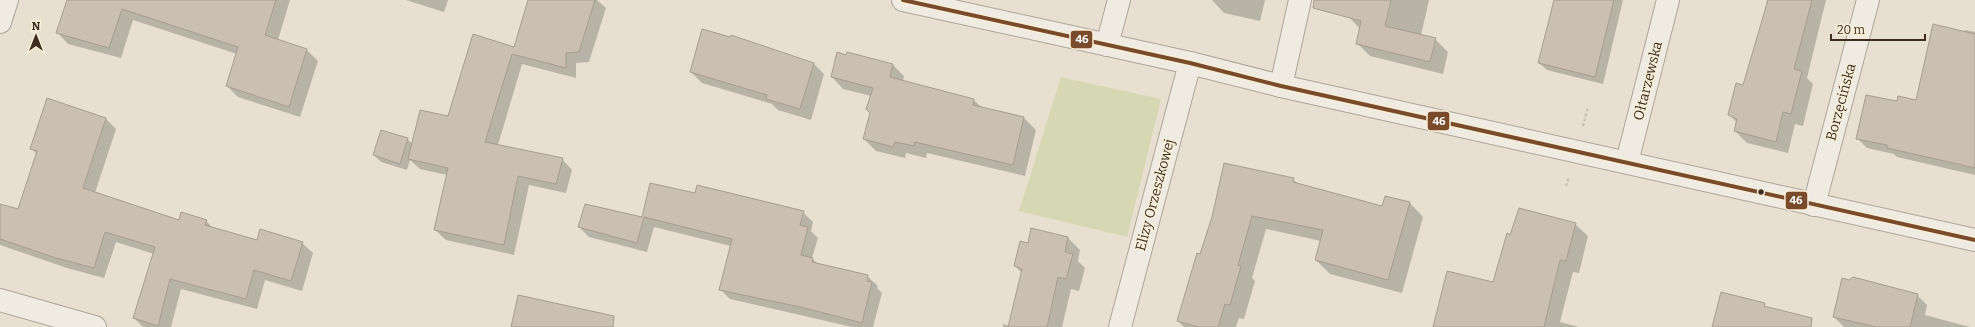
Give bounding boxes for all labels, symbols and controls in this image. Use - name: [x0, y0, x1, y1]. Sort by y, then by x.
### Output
- north arrow: [16, 16, 56, 56]
- scale bar: [1831, 16, 1925, 42]
- text: N: [32, 20, 41, 33]
- text: 20 m: [1837, 23, 1866, 37]
- line badge: 46: [1070, 30, 1093, 49]
- text: 46: [1075, 33, 1089, 46]
- street label: Ołtarzewska: [1630, 39, 1666, 122]
- street label: Borzęcińska: [1823, 61, 1860, 143]
- line badge: 46: [1427, 111, 1450, 131]
- text: 46: [1432, 115, 1446, 128]
- street label: Elizy Orzeszkowej: [1132, 137, 1178, 253]
- unlabelled marker: [1756, 187, 1766, 197]
- line badge: 46: [1785, 191, 1808, 210]
- text: 46: [1789, 194, 1803, 207]

